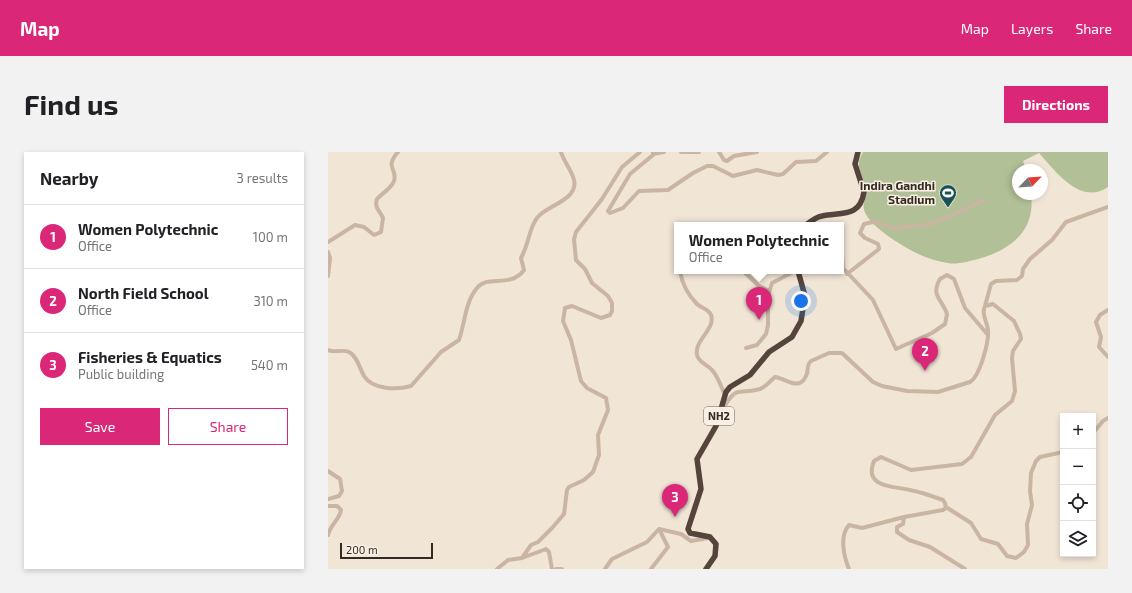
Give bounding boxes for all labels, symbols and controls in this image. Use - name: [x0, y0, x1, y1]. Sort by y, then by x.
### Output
- text: Map: [20, 17, 60, 40]
- text: Map: [961, 20, 989, 37]
- text: Layers: [1011, 20, 1053, 37]
- text: Share: [1075, 20, 1112, 37]
- button: Directions: [1004, 86, 1108, 123]
- text: Find us: [24, 87, 118, 121]
- north arrow: [1012, 164, 1048, 200]
- text: Nearby: [40, 168, 98, 188]
- text: 3 results: [237, 170, 288, 186]
- place label: Indira Gandhi Stadium: [860, 178, 935, 206]
- sports icon: Indira Gandhi Stadium: [938, 183, 958, 208]
- text: Women Polytechnic: [78, 220, 218, 238]
- popup: [674, 222, 844, 274]
- text: 1: [50, 229, 56, 245]
- text: 100 m: [253, 229, 288, 245]
- text: Women Polytechnic: [689, 231, 829, 249]
- text: Office: [78, 238, 112, 254]
- text: Office: [689, 249, 723, 265]
- text: North Field School: [78, 284, 209, 302]
- pin: 1: [746, 287, 772, 320]
- your location: [791, 291, 811, 311]
- text: 2: [49, 293, 57, 309]
- text: 310 m: [253, 293, 288, 309]
- text: Office: [78, 302, 112, 318]
- pin: 2: [912, 338, 938, 371]
- text: Fisheries & Equatics: [78, 348, 222, 366]
- text: 3: [49, 357, 57, 373]
- text: 540 m: [251, 357, 288, 373]
- text: Public building: [78, 366, 164, 382]
- road number: NH2: [704, 407, 734, 425]
- button: Save: [40, 408, 160, 445]
- button: Share: [168, 408, 288, 445]
- map controls: [1060, 413, 1096, 557]
- button: +: [1060, 413, 1096, 449]
- button: −: [1060, 449, 1096, 485]
- pin: 3: [662, 484, 688, 517]
- button: locate: [1060, 485, 1096, 521]
- button: layers: [1060, 521, 1096, 557]
- scale bar: [340, 541, 433, 560]
- text: 200 m: [346, 543, 378, 556]

